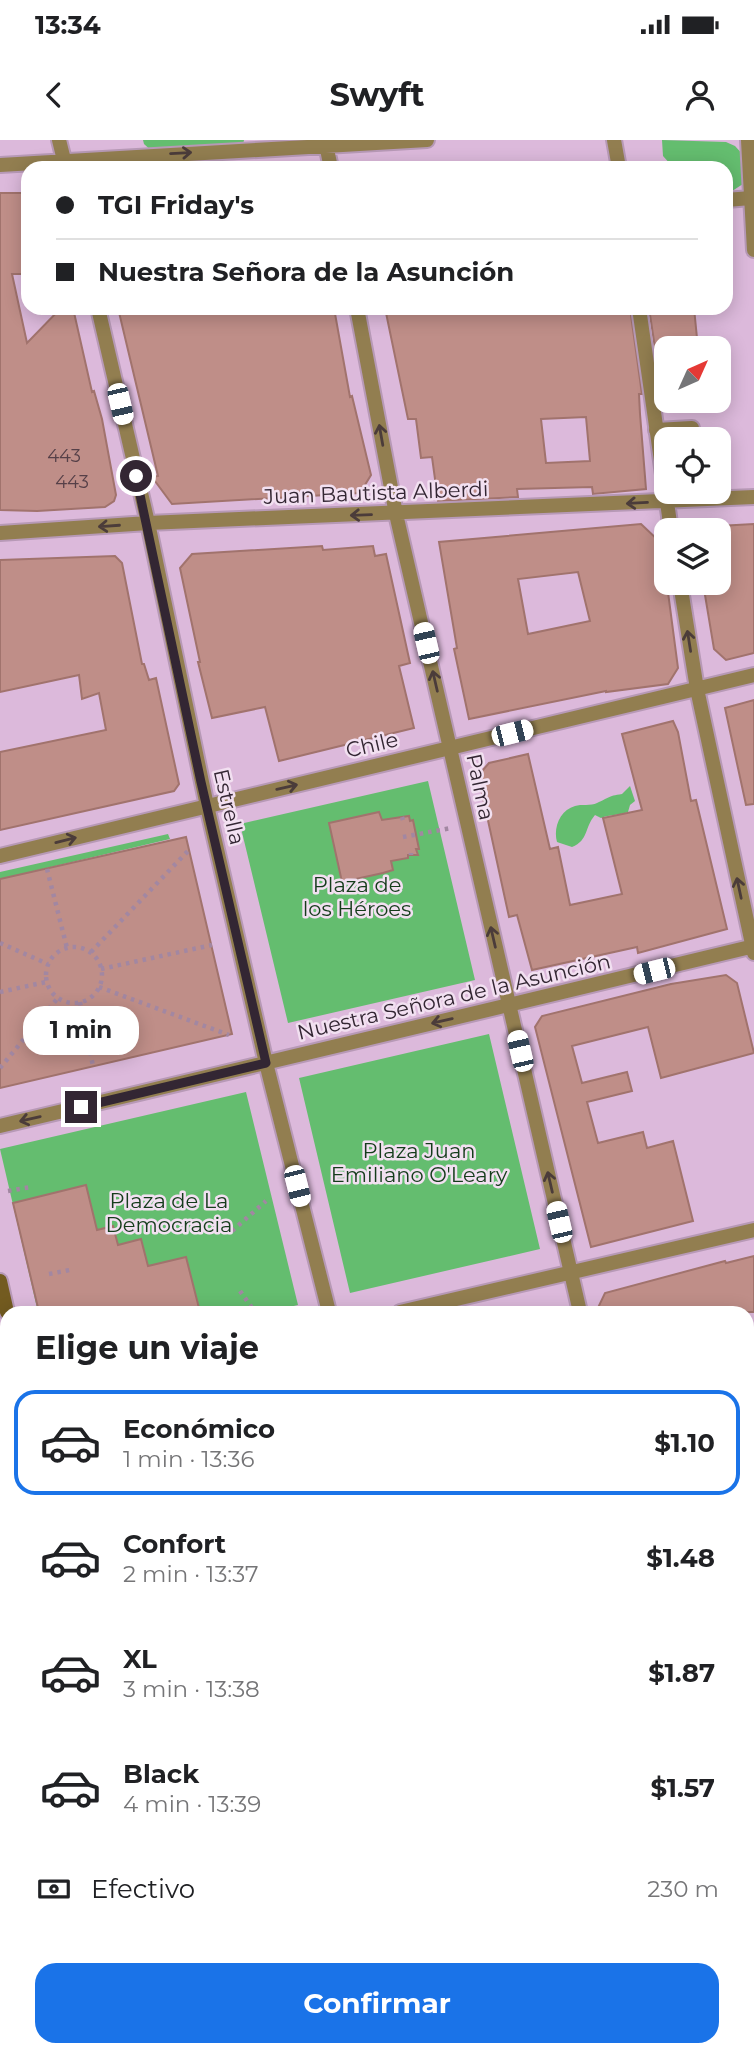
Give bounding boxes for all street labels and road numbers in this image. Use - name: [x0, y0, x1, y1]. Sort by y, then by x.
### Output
- street label: Juan Bautista Alberdi: [262, 476, 489, 509]
- street label: Chile: [343, 726, 401, 763]
- street label: Palma: [461, 751, 500, 822]
- street label: Estrella: [209, 766, 250, 847]
- street label: Nuestra Señora de la Asunción: [295, 948, 613, 1045]

